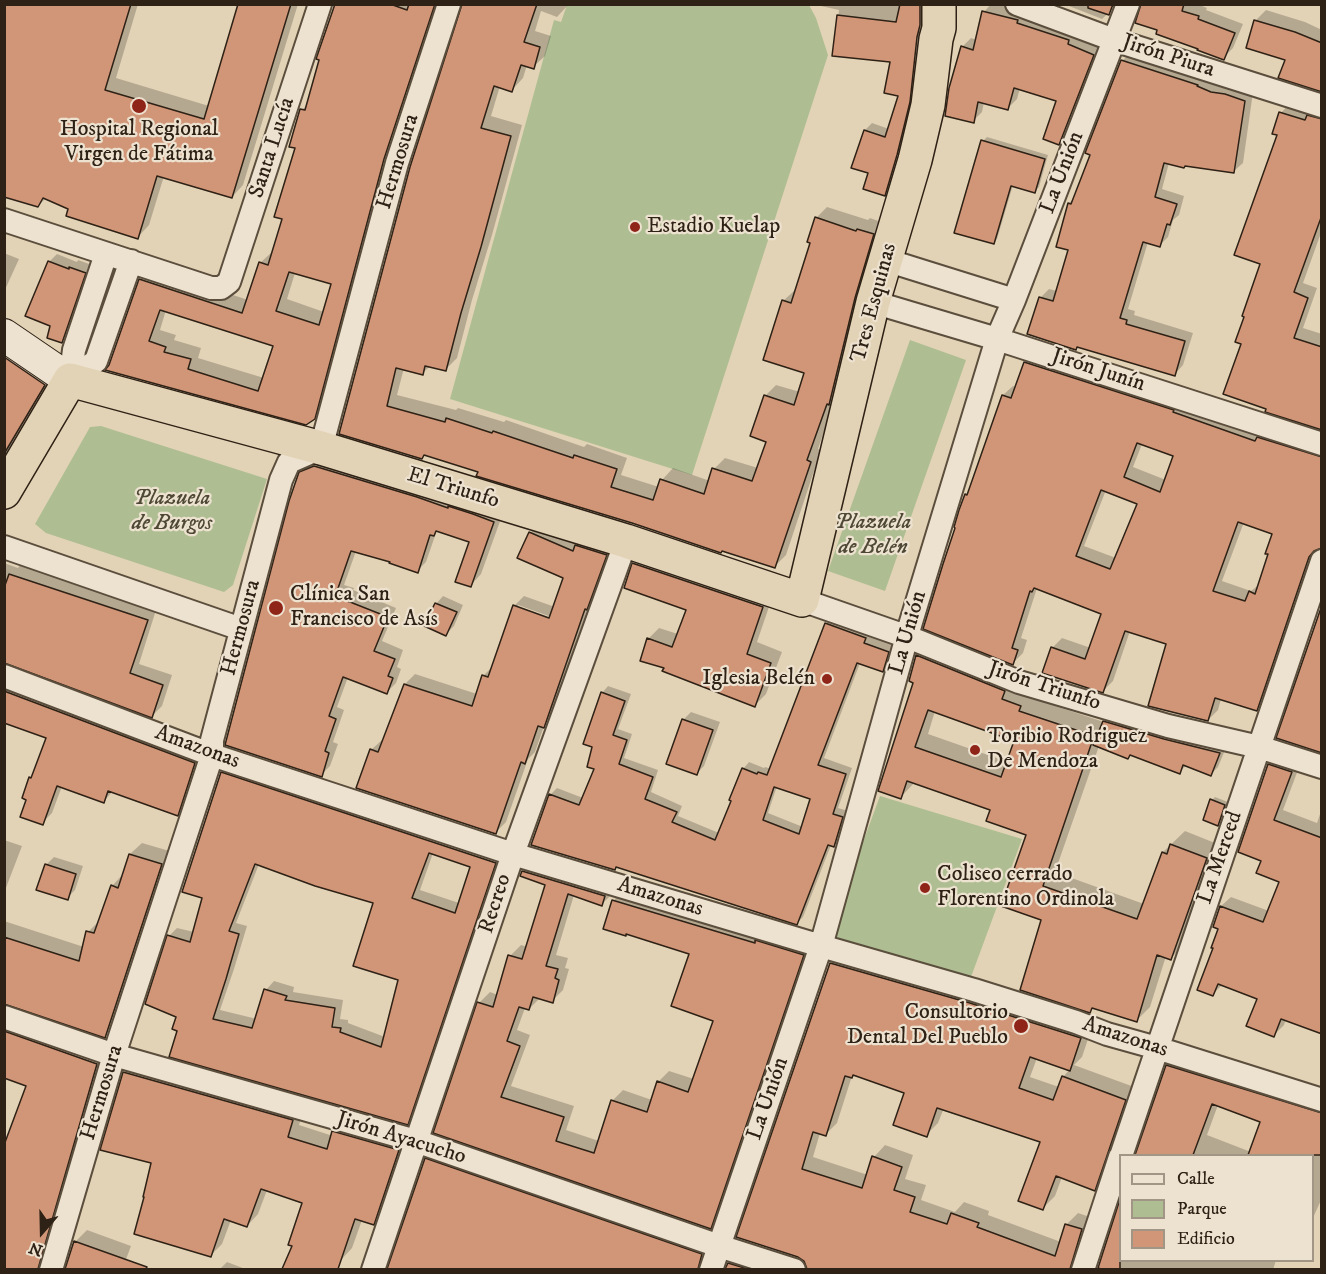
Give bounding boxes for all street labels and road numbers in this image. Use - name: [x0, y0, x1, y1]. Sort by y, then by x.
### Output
- street label: Jirón Piura: [1118, 30, 1218, 84]
- street label: Santa Lucía: [244, 94, 302, 202]
- street label: Hermosura: [372, 111, 426, 213]
- street label: La Unión: [1035, 128, 1091, 218]
- street label: Tres Esquinas: [846, 241, 904, 365]
- street label: Jirón Junín: [1048, 344, 1148, 398]
- street label: El Triunfo: [404, 463, 502, 515]
- street label: Hermosura: [217, 577, 267, 679]
- street label: La Unión: [884, 588, 934, 678]
- street label: Jirón Triunfo: [984, 656, 1104, 718]
- street label: Amazonas: [151, 720, 243, 776]
- street label: La Merced: [1193, 808, 1249, 908]
- street label: Recreo: [474, 871, 518, 937]
- street label: Amazonas: [614, 872, 706, 924]
- street label: Amazonas: [1079, 1012, 1171, 1064]
- street label: Hermosura: [76, 1042, 130, 1144]
- street label: La Unión: [743, 1054, 795, 1144]
- street label: Jirón Ayacucho: [333, 1107, 469, 1171]

